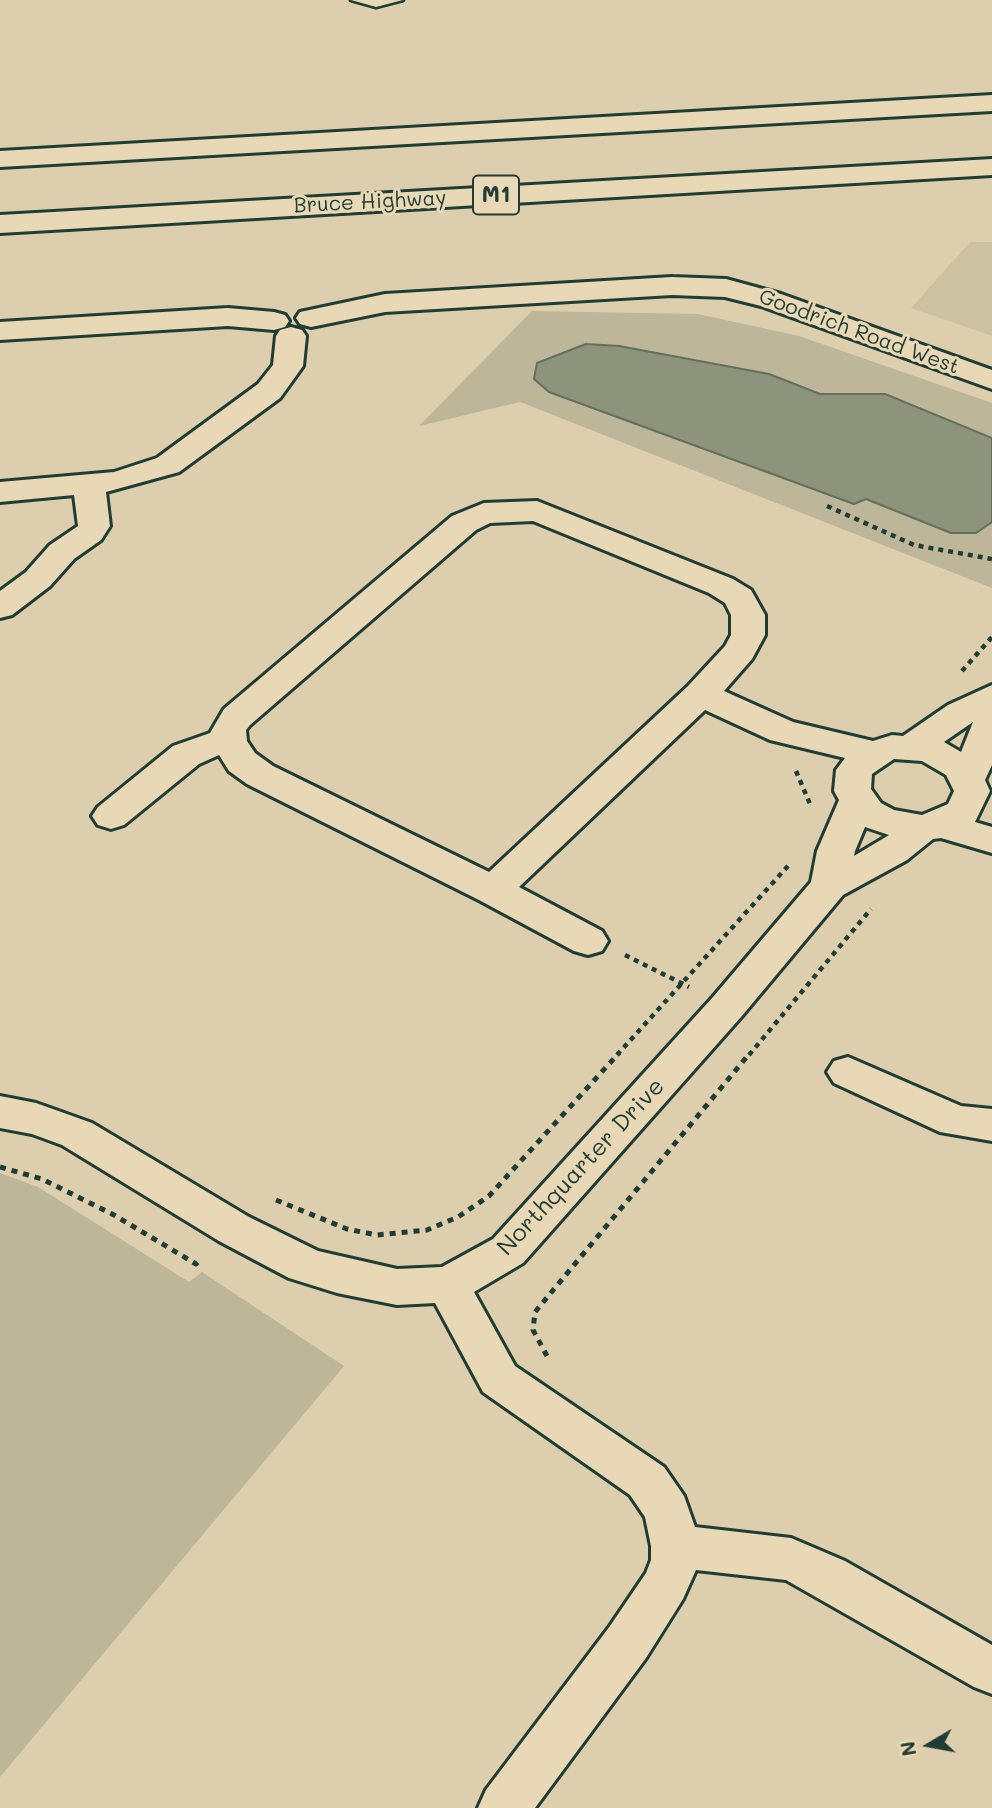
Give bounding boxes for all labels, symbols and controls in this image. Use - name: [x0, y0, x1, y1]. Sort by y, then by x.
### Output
- road number: M1: [473, 176, 519, 214]
- street label: Bruce Highway: [293, 185, 447, 219]
- street label: Goodrich Road West: [755, 284, 963, 380]
- street label: Northquarter Drive: [491, 1072, 671, 1262]
- north arrow: [894, 1710, 964, 1780]
- text: N: [894, 1739, 921, 1758]

